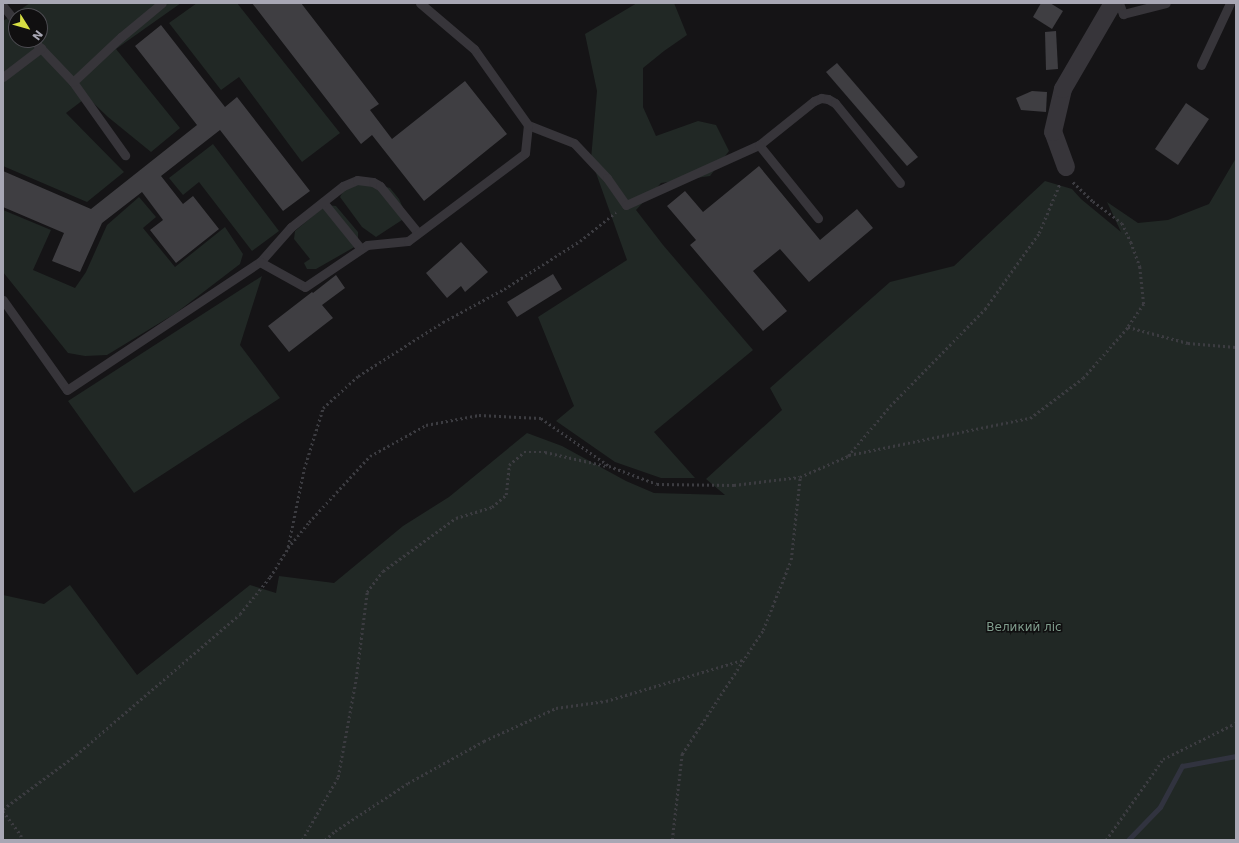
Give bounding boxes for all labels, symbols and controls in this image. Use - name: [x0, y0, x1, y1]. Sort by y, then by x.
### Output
- north arrow: [8, 8, 48, 48]
- text: N: [29, 27, 45, 43]
- park label: Великий ліс: [986, 621, 1062, 635]

